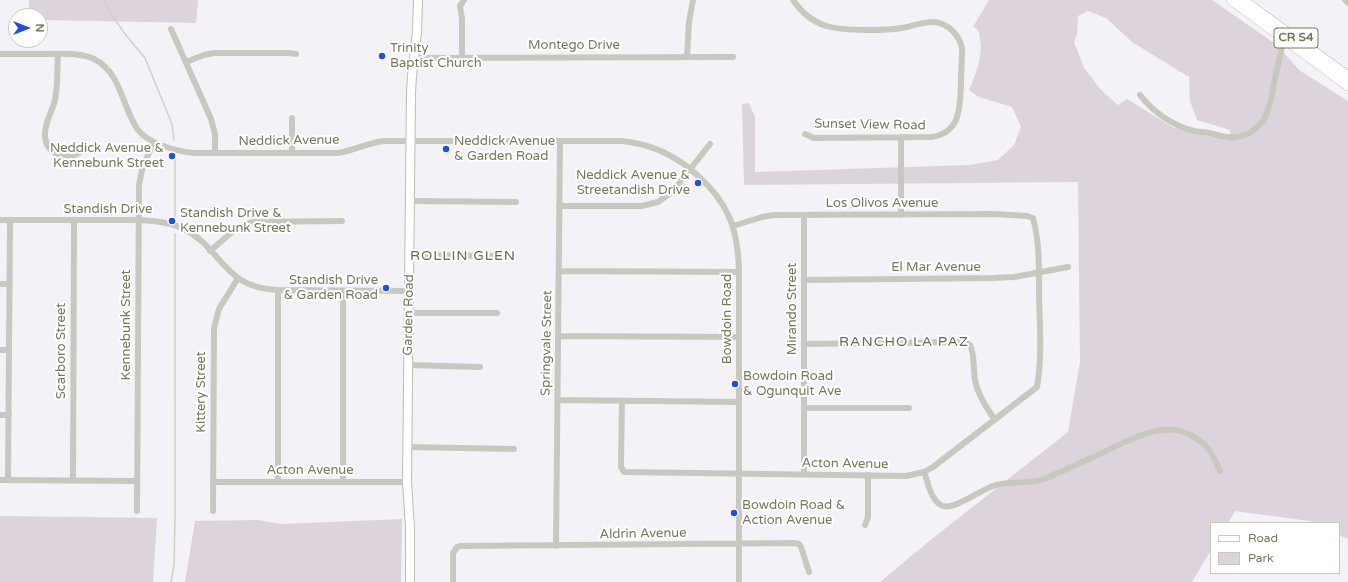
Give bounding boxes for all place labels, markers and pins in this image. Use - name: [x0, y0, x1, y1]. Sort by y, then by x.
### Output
- place label: Trinity Baptist Church: [390, 41, 482, 72]
- marker: Trinity Baptist Church: [377, 51, 387, 61]
- place label: Neddick Avenue & Garden Road: [454, 134, 555, 165]
- place label: Neddick Avenue & Kennebunk Street: [50, 141, 164, 172]
- marker: Neddick Avenue & Garden Road: [441, 144, 451, 154]
- marker: Neddick Avenue & Kennebunk Street: [167, 151, 177, 161]
- place label: Neddick Avenue & Streetandish Drive: [576, 168, 690, 199]
- marker: Neddick Avenue & Streetandish Drive: [693, 178, 703, 188]
- place label: Standish Drive & Kennebunk Street: [180, 206, 291, 237]
- marker: Standish Drive & Kennebunk Street: [167, 216, 177, 226]
- place label: Standish Drive & Garden Road: [284, 273, 378, 304]
- marker: Standish Drive & Garden Road: [381, 283, 391, 293]
- place label: Bowdoin Road & Ogunquit Ave: [743, 369, 841, 400]
- marker: Bowdoin Road & Ogunquit Ave: [730, 379, 740, 389]
- place label: Bowdoin Road & Action Avenue: [742, 498, 845, 529]
- marker: Bowdoin Road & Action Avenue: [729, 508, 739, 518]

